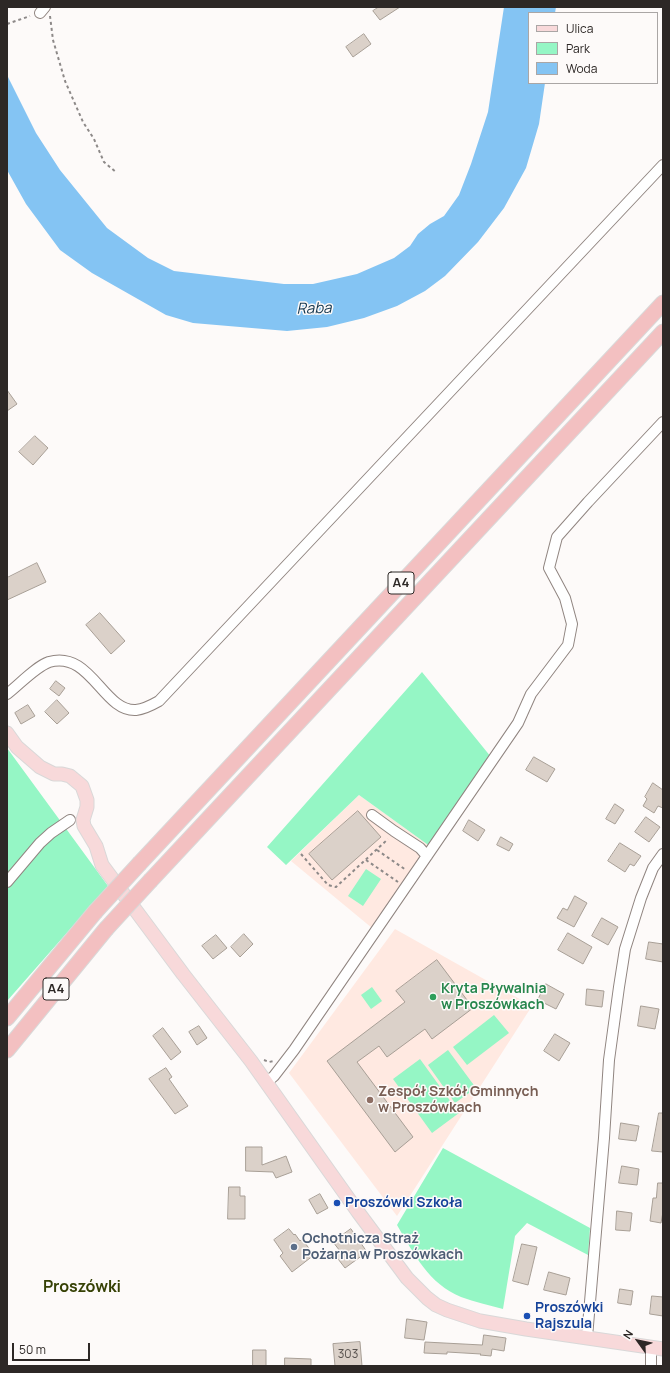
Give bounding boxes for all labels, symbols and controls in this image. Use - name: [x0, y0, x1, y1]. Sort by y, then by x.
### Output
- legend: [528, 12, 658, 84]
- text: Ulica: [566, 20, 593, 37]
- text: Park: [566, 40, 590, 57]
- text: Woda: [566, 60, 597, 77]
- water label: Raba: [296, 299, 332, 319]
- road number: A4: [388, 572, 414, 594]
- road number: A4: [43, 978, 69, 1000]
- place label: Kryta Pływalnia w Proszówkach: [441, 981, 547, 1014]
- marker: Kryta Pływalnia w Proszówkach: [428, 992, 438, 1002]
- place label: Zespół Szkół Gminnych w Proszówkach: [378, 1084, 538, 1116]
- marker: Zespół Szkół Gminnych w Proszówkach: [365, 1095, 375, 1105]
- place label: Proszówki Szkoła: [345, 1195, 462, 1211]
- marker: Proszówki Szkoła: [332, 1198, 342, 1208]
- place label: Ochotnicza Straż Pożarna w Proszówkach: [302, 1231, 463, 1264]
- marker: Ochotnicza Straż Pożarna w Proszówkach: [289, 1242, 299, 1252]
- district label: Proszówki: [43, 1278, 121, 1298]
- place label: Proszówki Rajszula: [535, 1300, 603, 1332]
- marker: Proszówki Rajszula: [522, 1311, 532, 1321]
- north arrow: [618, 1321, 658, 1361]
- text: N: [619, 1327, 636, 1342]
- scale bar: [14, 1335, 92, 1361]
- text: 50 m: [19, 1341, 46, 1358]
- house number: 303: [338, 1348, 358, 1362]

